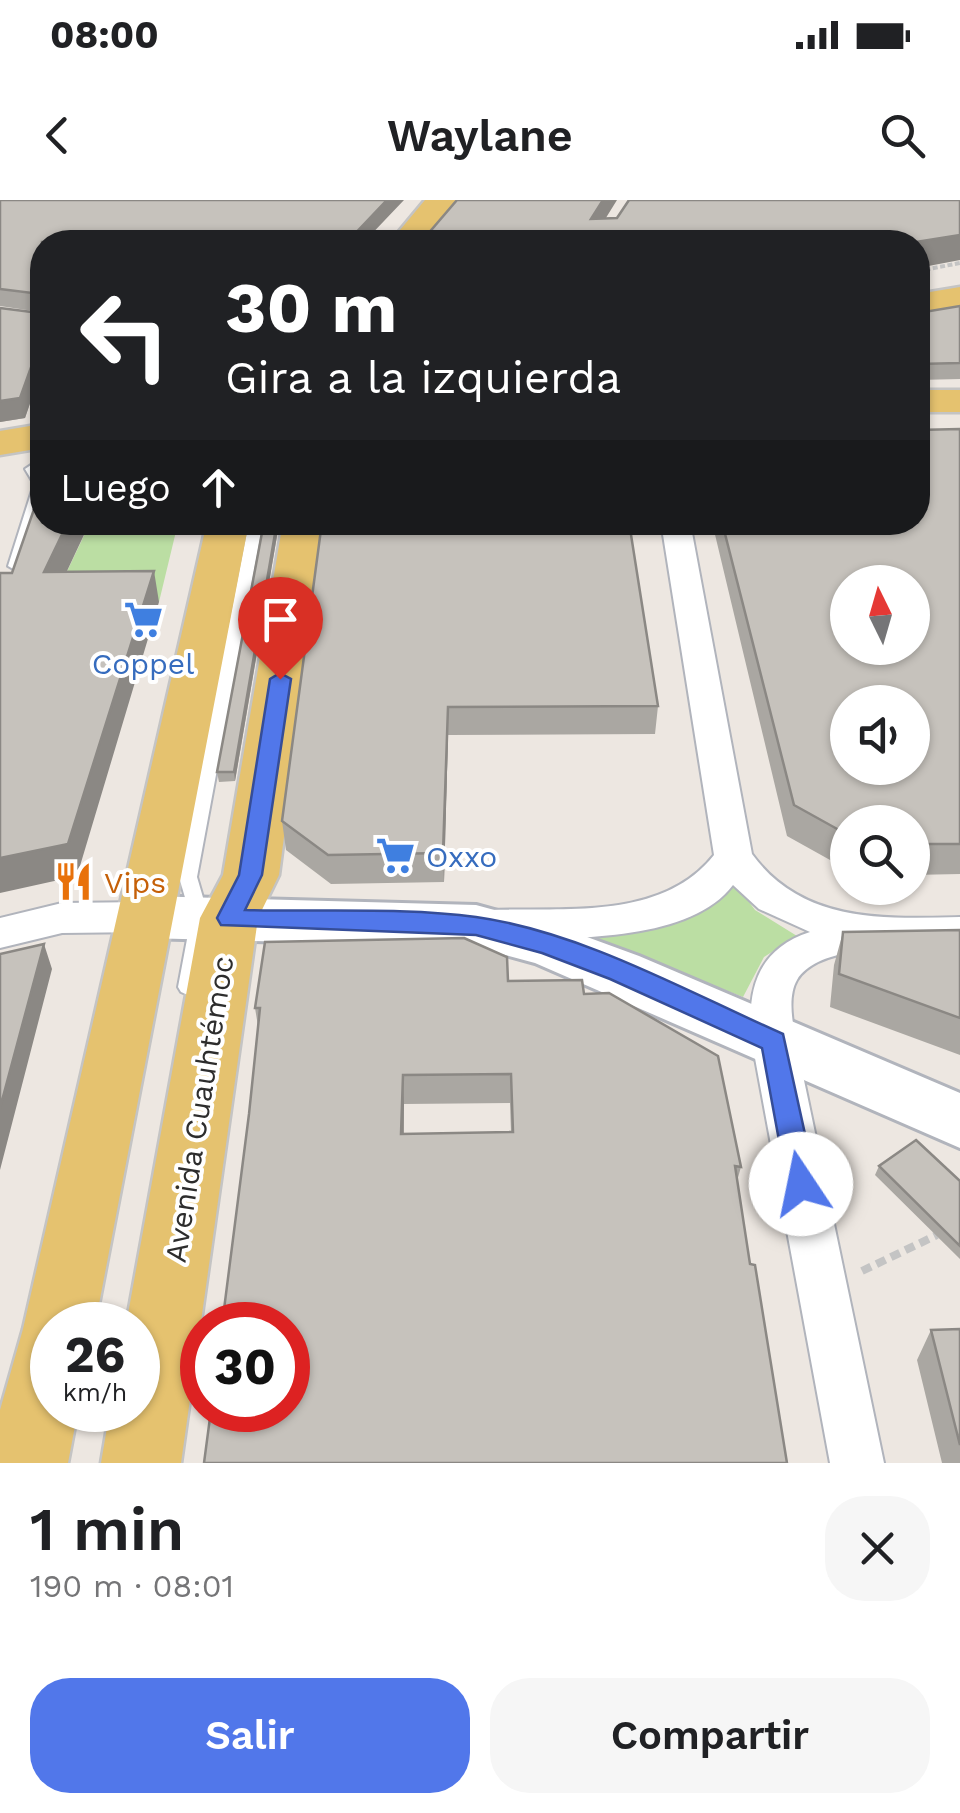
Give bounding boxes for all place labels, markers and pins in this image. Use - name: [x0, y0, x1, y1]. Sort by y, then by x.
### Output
- pin: [238, 577, 323, 680]
- supermarket icon: Coppel: [122, 598, 164, 640]
- place label: Coppel: [92, 646, 194, 681]
- supermarket icon: Oxxo: [375, 835, 417, 877]
- place label: Oxxo: [426, 839, 497, 874]
- restaurant icon: Vips: [53, 861, 95, 903]
- place label: Vips: [104, 865, 166, 900]

